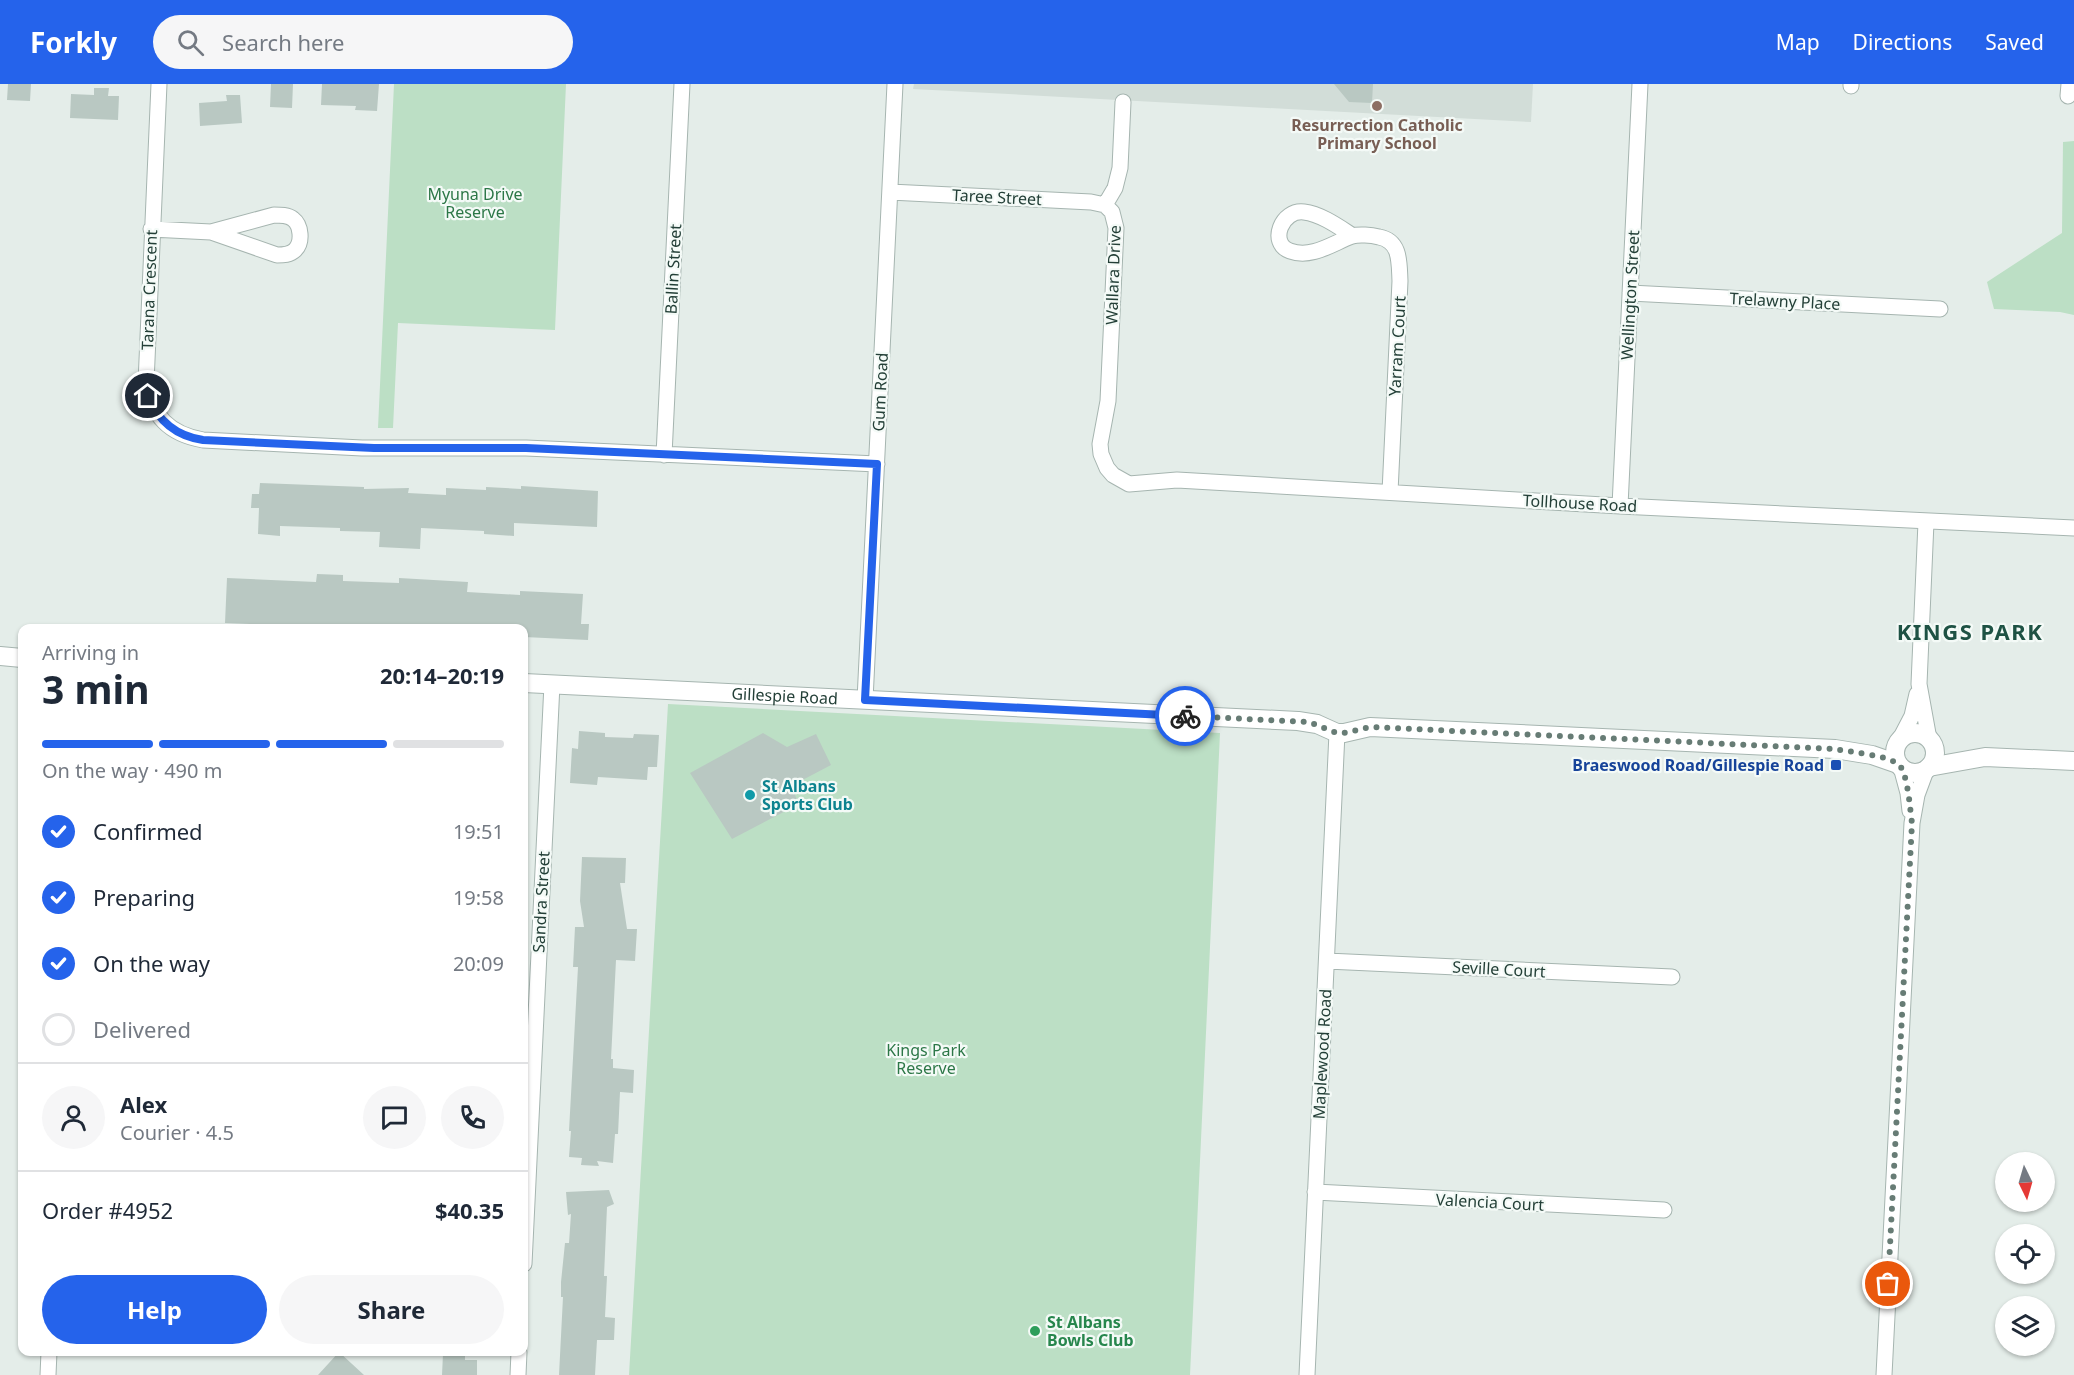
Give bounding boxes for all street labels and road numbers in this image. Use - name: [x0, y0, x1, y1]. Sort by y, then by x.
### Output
- street label: Taree Street: [952, 184, 1043, 210]
- street label: Ballin Street: [660, 223, 686, 315]
- street label: Wallara Drive: [1100, 225, 1126, 325]
- street label: Tarana Crescent: [136, 229, 162, 351]
- street label: Wellington Street: [1616, 229, 1644, 360]
- street label: Trelawny Place: [1729, 287, 1841, 315]
- street label: Yarram Court: [1383, 295, 1411, 397]
- street label: Gum Road: [867, 352, 893, 432]
- street label: Tollhouse Road: [1522, 489, 1638, 517]
- street label: Gillespie Road: [731, 682, 838, 709]
- street label: Sandra Street: [527, 850, 555, 953]
- street label: Seville Court: [1452, 956, 1546, 982]
- street label: Maplewood Road: [1308, 988, 1336, 1120]
- street label: Valencia Court: [1435, 1188, 1545, 1216]

